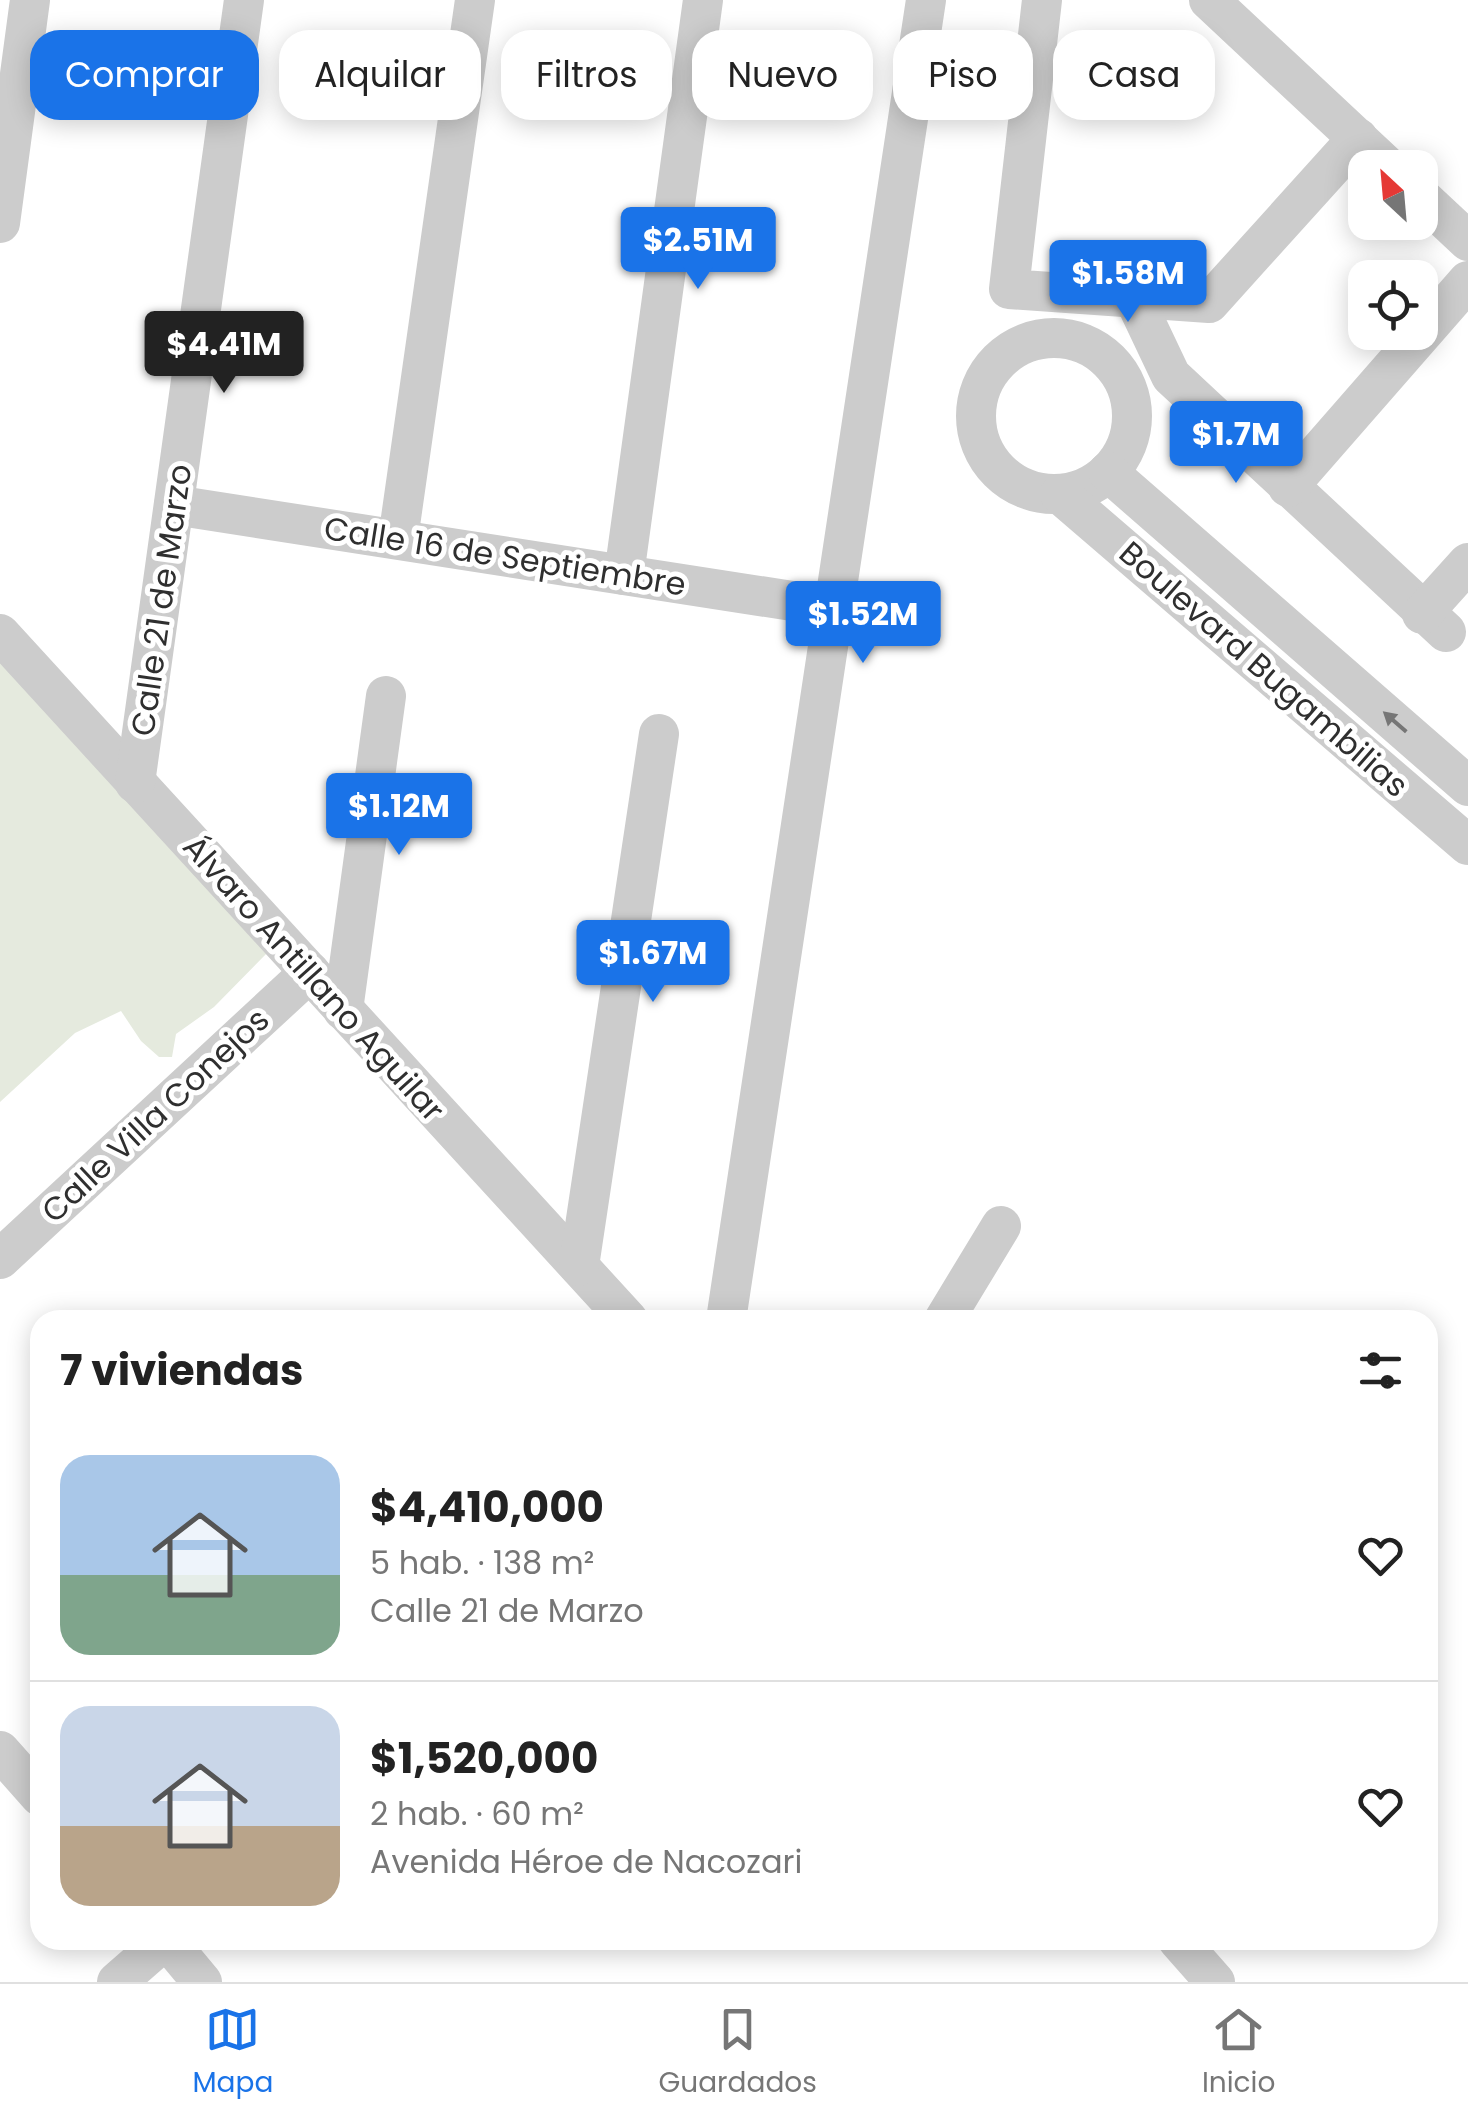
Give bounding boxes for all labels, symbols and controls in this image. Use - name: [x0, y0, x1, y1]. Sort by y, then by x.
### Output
- chip: Comprar: [30, 30, 259, 120]
- chip: Alquilar: [279, 30, 481, 120]
- chip: Filtros: [501, 30, 672, 120]
- chip: Nuevo: [692, 30, 873, 120]
- chip: Piso: [893, 30, 1033, 120]
- chip: Casa: [1053, 30, 1215, 120]
- north arrow: [1348, 150, 1438, 240]
- map controls: [1348, 150, 1438, 350]
- pin: $2.51M: [617, 207, 779, 292]
- text: $2.51M: [643, 217, 753, 262]
- pin: $1.58M: [1047, 240, 1209, 325]
- text: $1.58M: [1071, 250, 1185, 295]
- button: locate: [1348, 260, 1438, 350]
- pin: $4.41M: [143, 311, 305, 396]
- text: $4.41M: [167, 321, 281, 366]
- pin: $1.7M: [1166, 401, 1306, 486]
- text: $1.7M: [1192, 411, 1280, 456]
- street label: Calle 21 de Marzo: [120, 461, 202, 739]
- street label: Calle 16 de Septiembre: [321, 505, 689, 607]
- street label: Boulevard Bugambilias: [1110, 531, 1418, 807]
- pin: $1.52M: [782, 581, 944, 666]
- text: $1.52M: [808, 591, 918, 636]
- one-way arrow: [1382, 711, 1407, 733]
- pin: $1.12M: [318, 773, 480, 858]
- text: $1.12M: [348, 783, 450, 828]
- street label: Álvaro Antillano Aguilar: [173, 825, 455, 1131]
- pin: $1.67M: [572, 920, 734, 1005]
- text: $1.67M: [599, 930, 708, 975]
- street label: Calle Villa Conejos: [31, 997, 279, 1233]
- text: 7 viviendas: [60, 1341, 303, 1400]
- icon: filters: [1353, 1343, 1408, 1398]
- text: $4,410,000: [370, 1478, 604, 1537]
- icon: home: [140, 1495, 260, 1615]
- icon: heart: [1353, 1528, 1408, 1583]
- text: 5 hab. · 138 m²: [370, 1540, 594, 1585]
- text: Calle 21 de Marzo: [370, 1588, 644, 1633]
- text: $1,520,000: [370, 1729, 598, 1788]
- icon: home: [140, 1746, 260, 1866]
- icon: heart: [1353, 1779, 1408, 1834]
- text: 2 hab. · 60 m²: [370, 1791, 584, 1836]
- text: Avenida Héroe de Nacozari: [370, 1839, 802, 1884]
- tab: Mapa: [193, 2002, 273, 2104]
- tab: Guardados: [658, 2002, 817, 2104]
- tab: Inicio: [1202, 2002, 1275, 2104]

